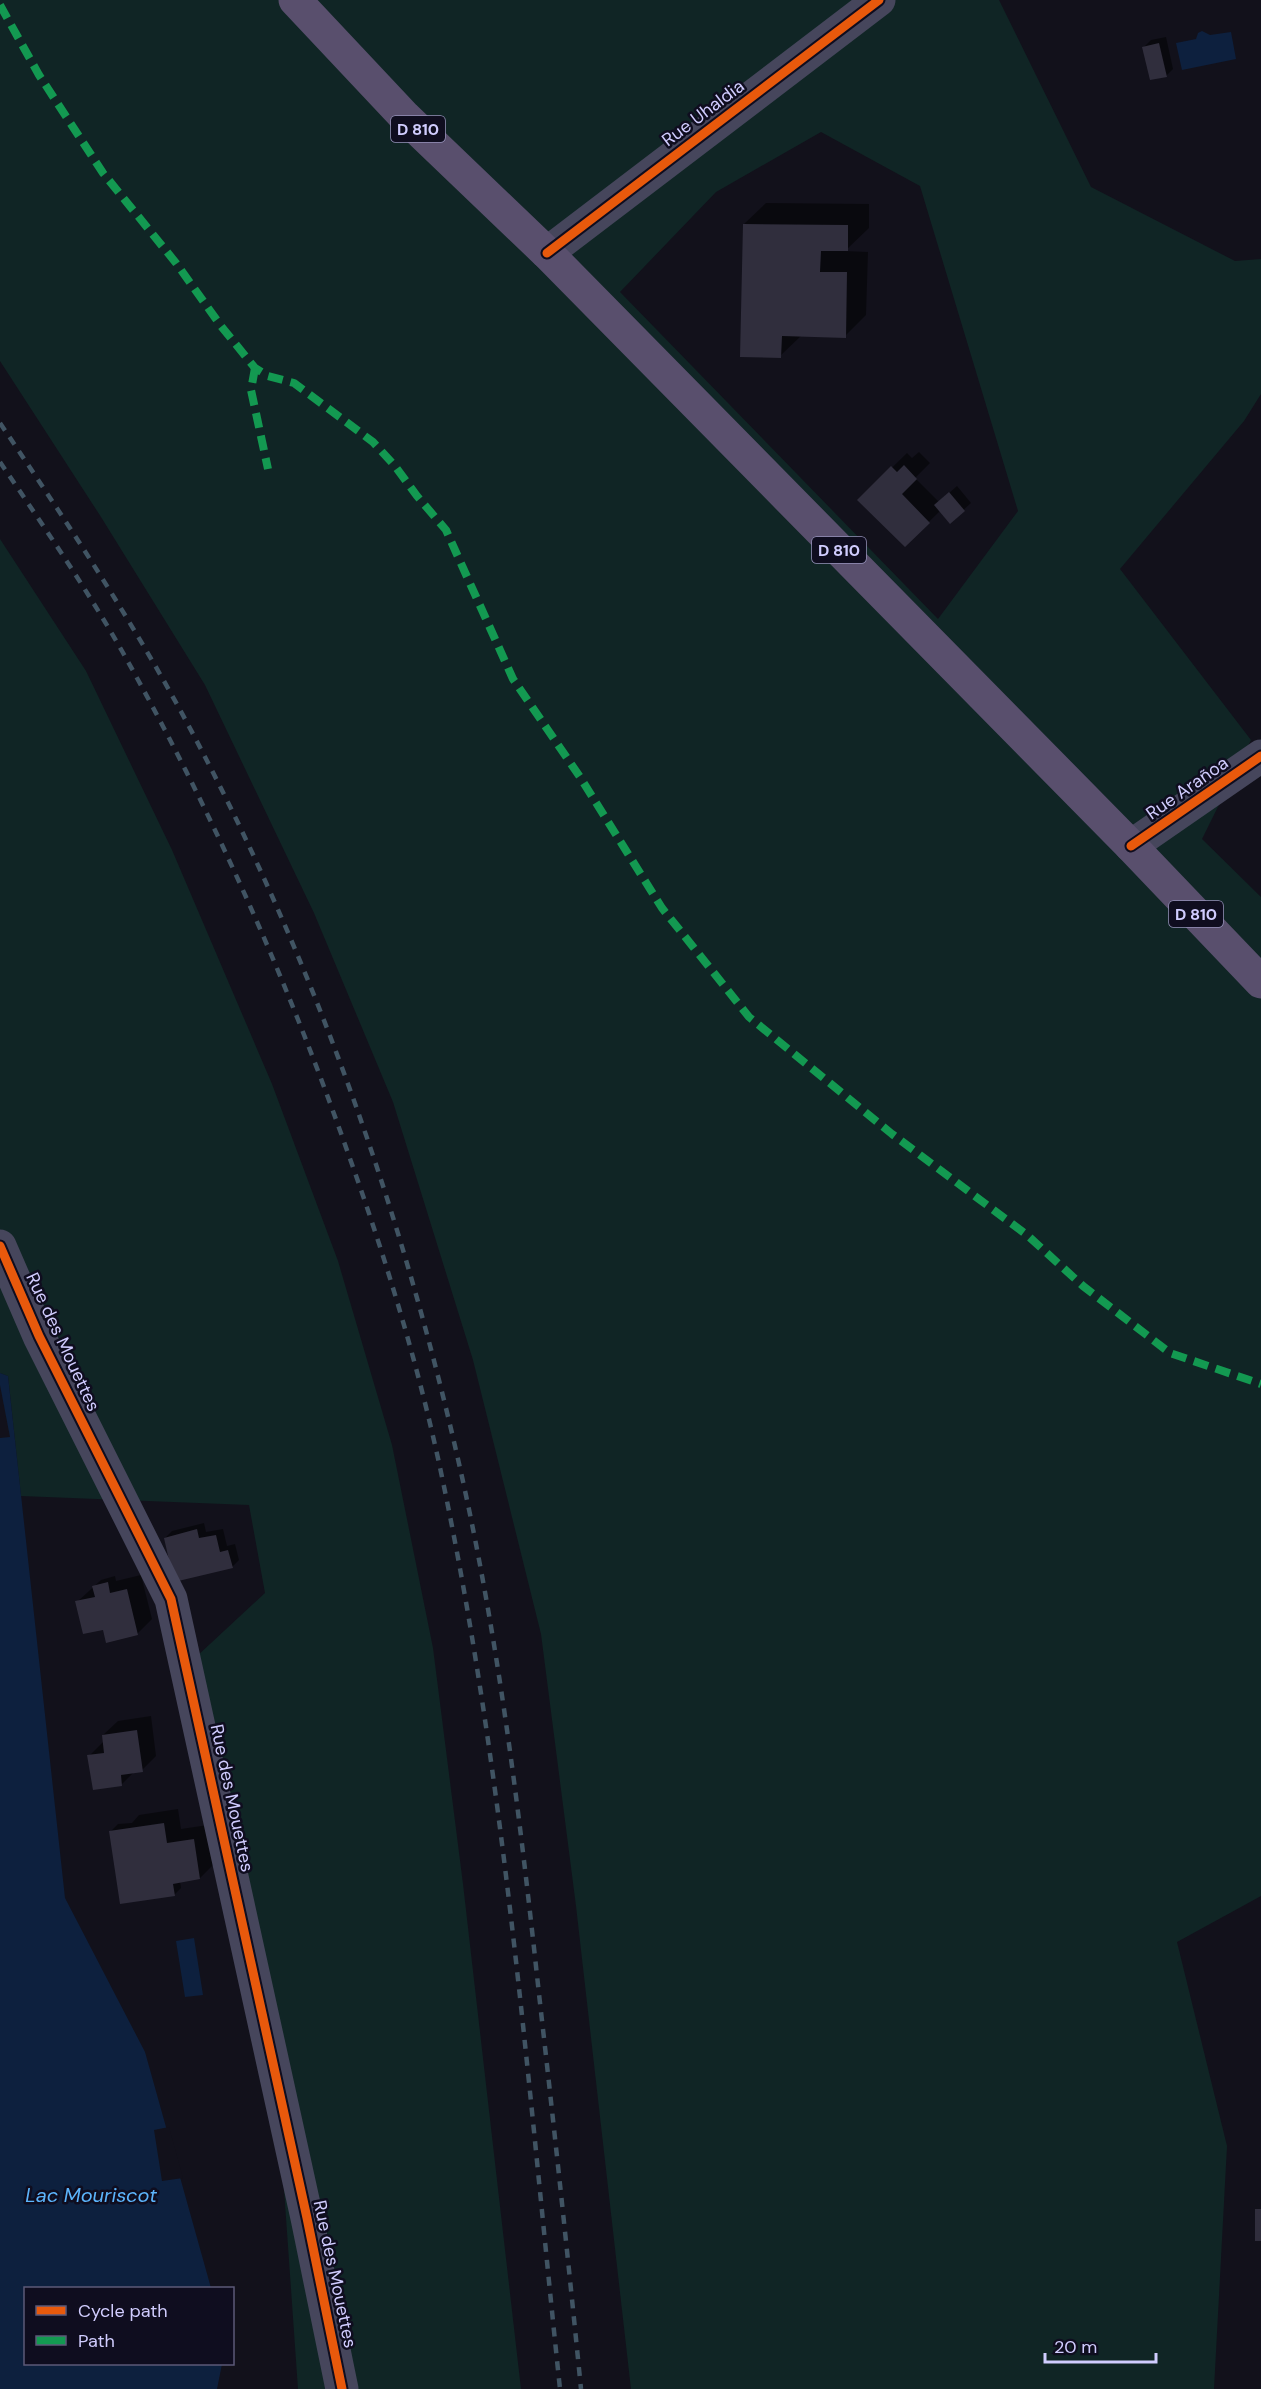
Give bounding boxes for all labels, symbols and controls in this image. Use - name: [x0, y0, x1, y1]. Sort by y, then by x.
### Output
- street label: Rue Uhaldia: [657, 74, 749, 152]
- road number: D 810: [391, 116, 445, 142]
- road number: D 810: [812, 537, 866, 563]
- street label: Rue Arañoa: [1141, 751, 1233, 825]
- road number: D 810: [1169, 901, 1223, 927]
- street label: Rue des Mouettes: [20, 1269, 106, 1415]
- street label: Rue des Mouettes: [205, 1722, 259, 1874]
- water label: Lac Mouriscot: [25, 2182, 157, 2208]
- street label: Rue des Mouettes: [308, 2198, 362, 2350]
- legend: [24, 2287, 234, 2365]
- text: Cycle path: [78, 2299, 168, 2323]
- scale bar: [1045, 2326, 1156, 2364]
- text: Path: [78, 2329, 115, 2353]
- text: 20 m: [1054, 2335, 1097, 2359]

